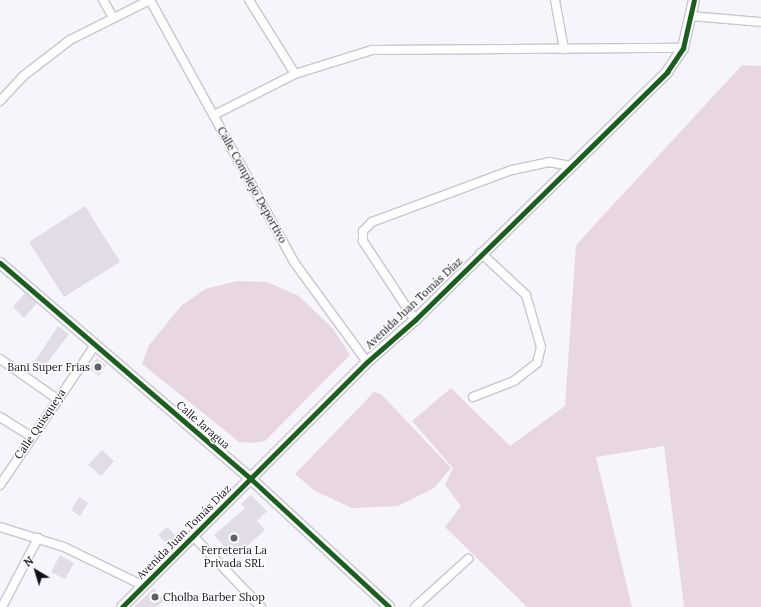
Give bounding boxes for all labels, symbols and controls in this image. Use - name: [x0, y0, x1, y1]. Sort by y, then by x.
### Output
- street label: Calle Complejo Deportivo: [214, 124, 290, 246]
- street label: Avenida Juan Tomás Díaz: [363, 255, 465, 351]
- place label: Bani Super Frias: [7, 360, 90, 374]
- marker: Bani Super Frias: [93, 362, 103, 372]
- street label: Calle Quisqueya: [12, 386, 68, 462]
- street label: Calle Jaragua: [174, 398, 232, 452]
- street label: Avenida Juan Tomás Díaz: [134, 482, 234, 582]
- marker: Ferreteria La Privada SRL: [229, 533, 239, 543]
- place label: Ferreteria La Privada SRL: [201, 544, 267, 570]
- north arrow: [16, 551, 56, 591]
- text: N: [21, 553, 36, 570]
- place label: Cholba Barber Shop: [163, 590, 265, 604]
- marker: Cholba Barber Shop: [150, 592, 160, 602]

